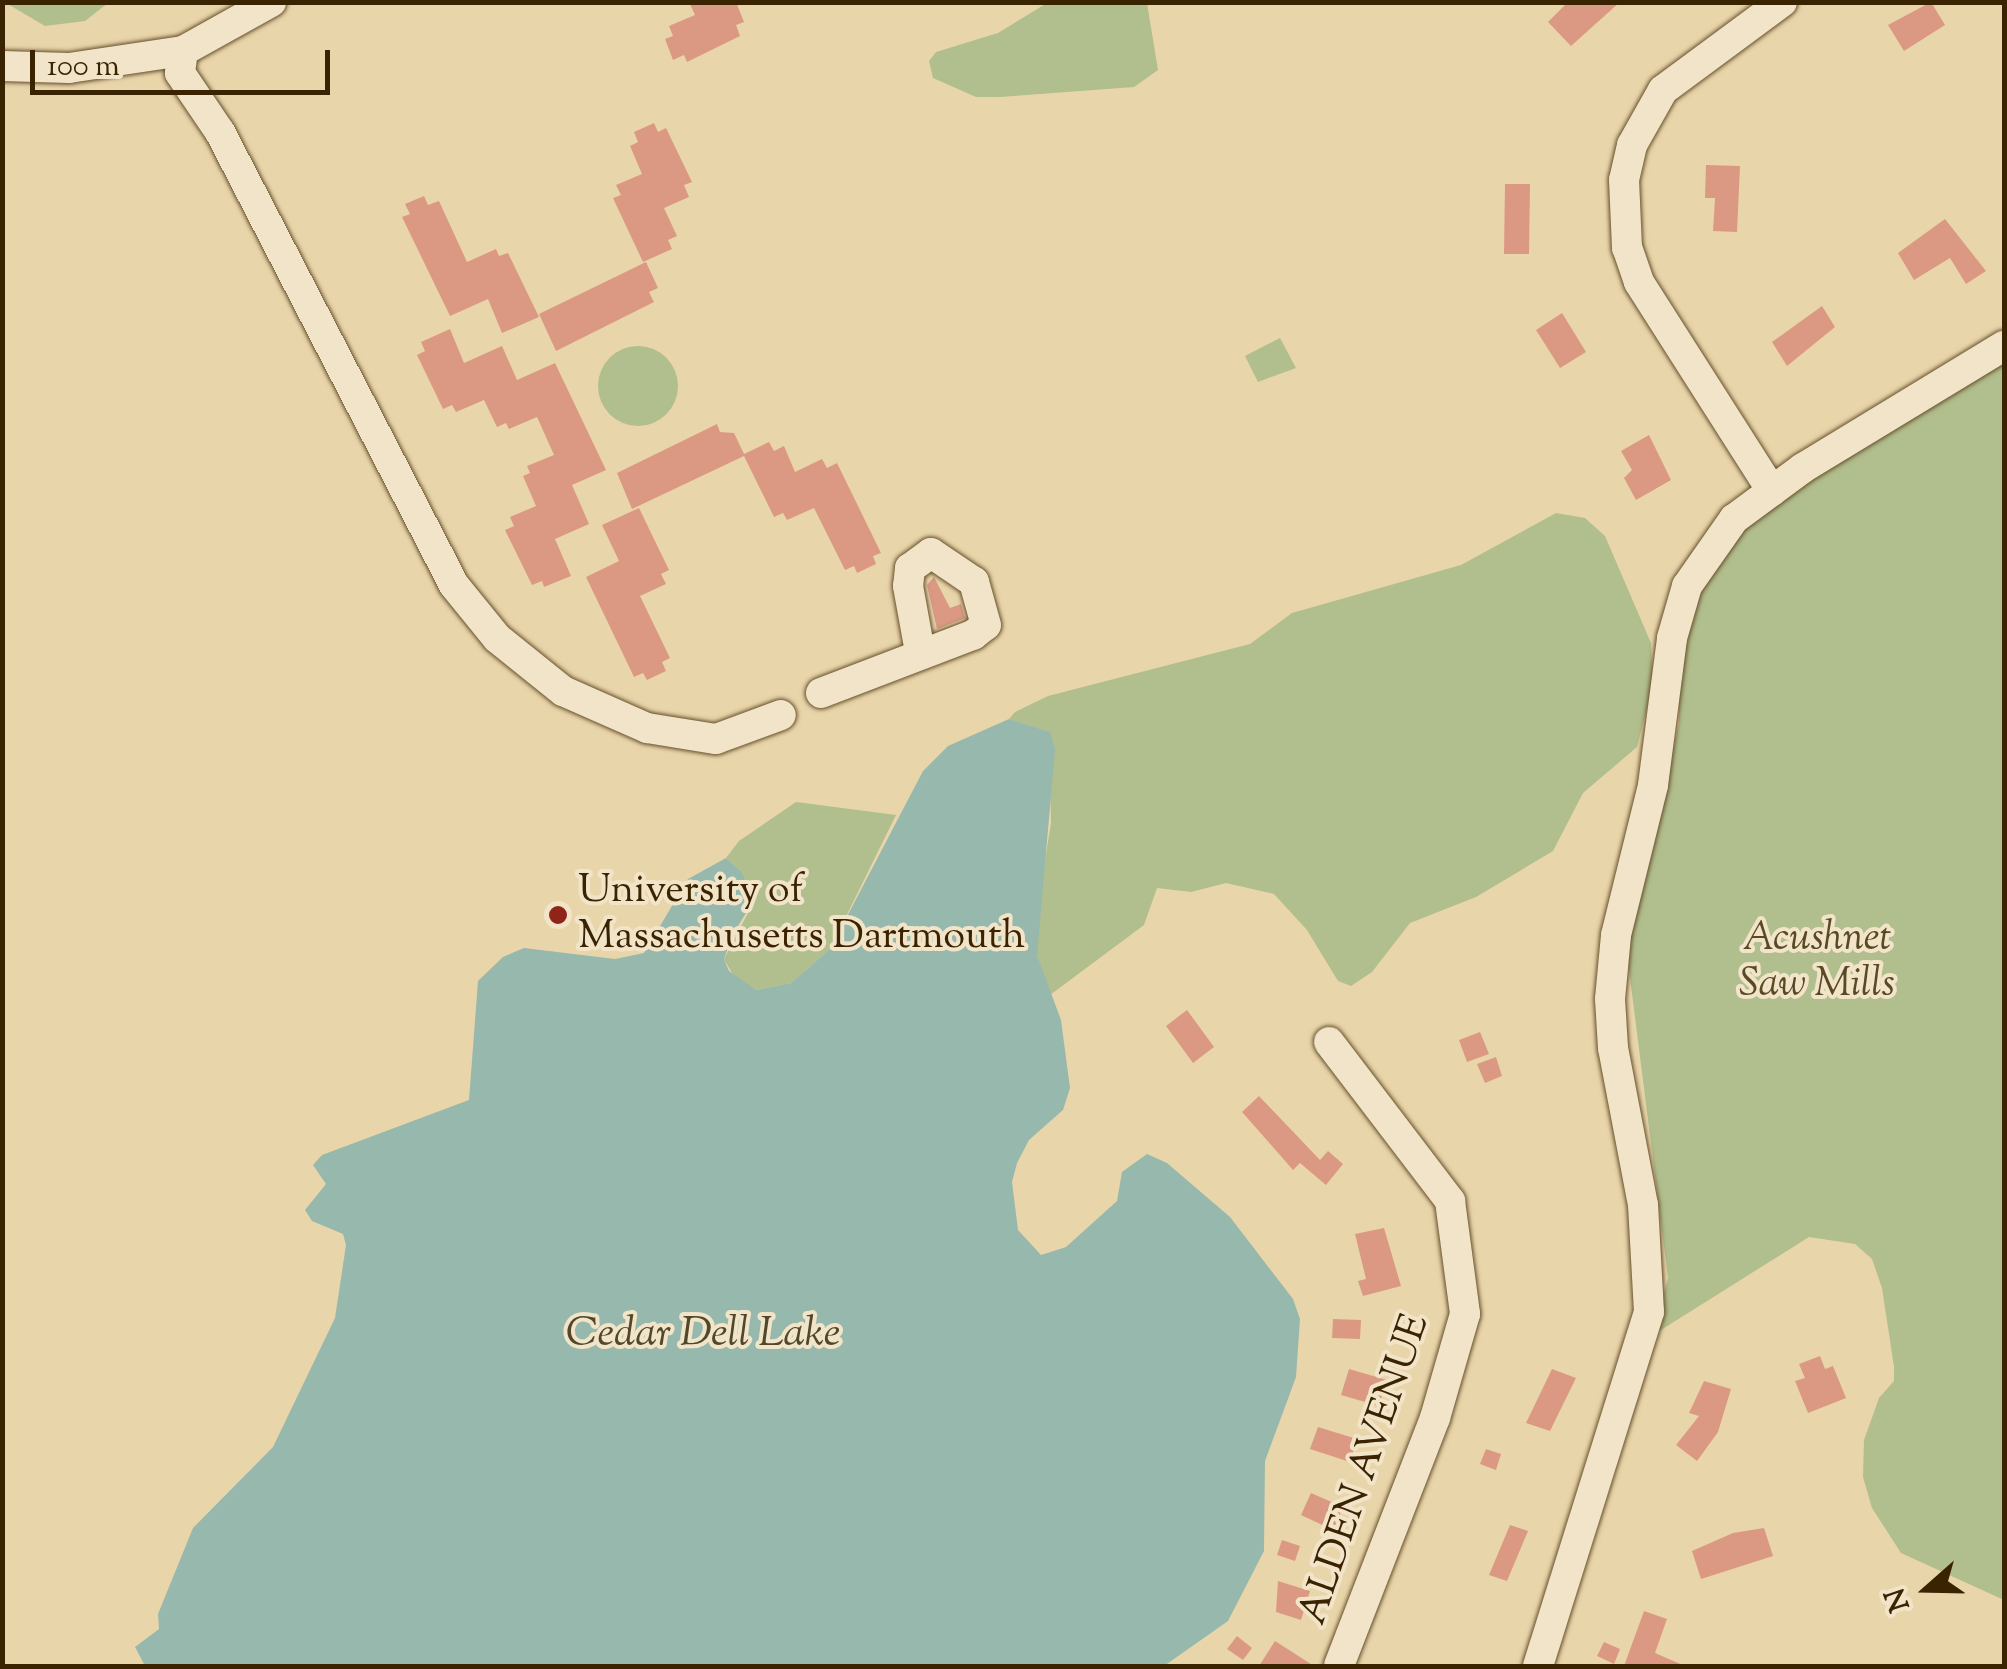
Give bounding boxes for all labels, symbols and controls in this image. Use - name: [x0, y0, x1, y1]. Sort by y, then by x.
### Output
- scale bar: [35, 30, 335, 92]
- text: 100 m: [47, 46, 120, 89]
- place label: University of Massachusetts Dartmouth: [578, 868, 1025, 962]
- marker: University of Massachusetts Dartmouth: [547, 904, 569, 926]
- park label: Acushnet Saw Mills: [1739, 916, 1895, 1010]
- street label: ALDEN AVENUE: [1290, 1309, 1442, 1631]
- water label: Cedar Dell Lake: [566, 1310, 840, 1360]
- north arrow: [1877, 1539, 1977, 1639]
- text: N: [1876, 1582, 1921, 1617]

